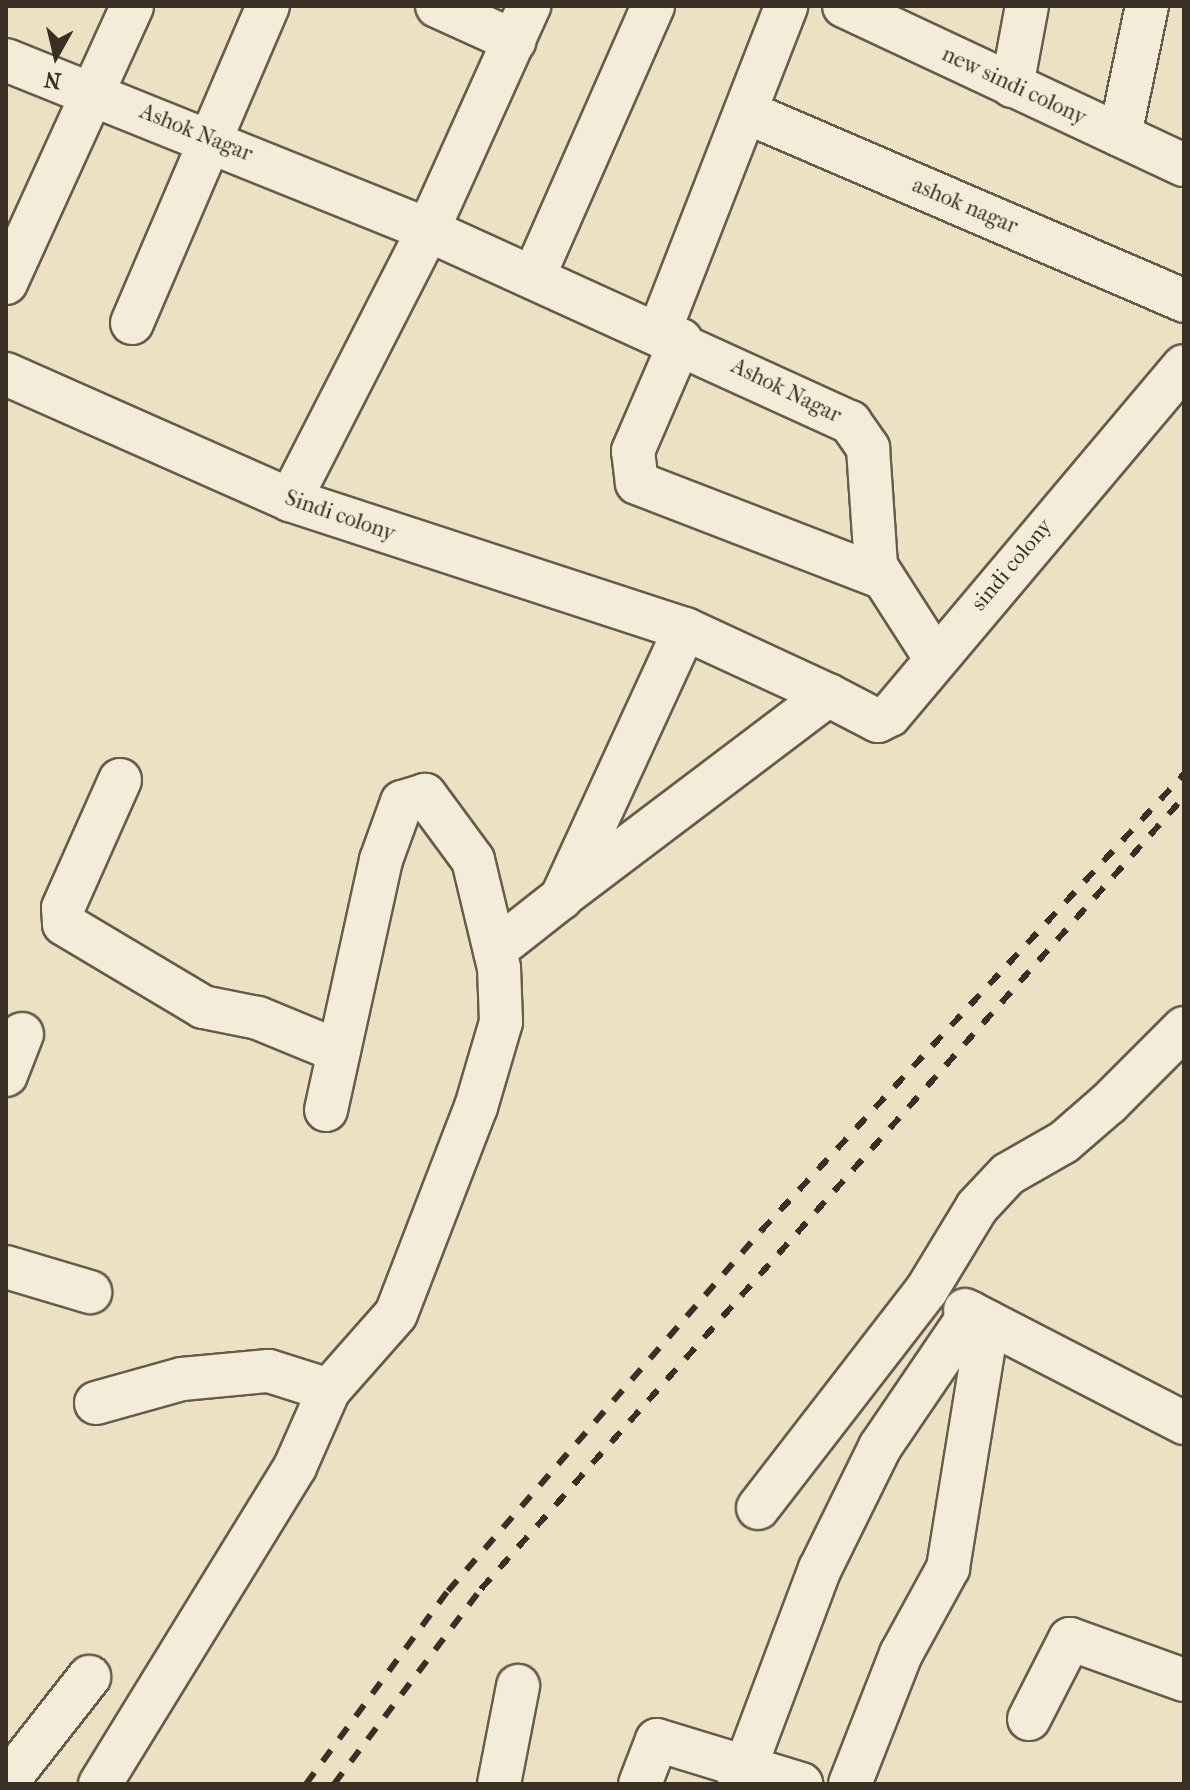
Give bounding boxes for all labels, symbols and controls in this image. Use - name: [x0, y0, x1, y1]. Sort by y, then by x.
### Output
- north arrow: [16, 16, 96, 96]
- street label: new sindi colony: [938, 41, 1090, 131]
- text: N: [43, 66, 63, 94]
- street label: Ashok Nagar: [136, 98, 256, 168]
- street label: ashok nagar: [908, 172, 1022, 240]
- street label: Ashok Nagar: [727, 353, 845, 429]
- street label: Sindi colony: [281, 485, 399, 547]
- street label: sindi colony: [966, 514, 1058, 616]

